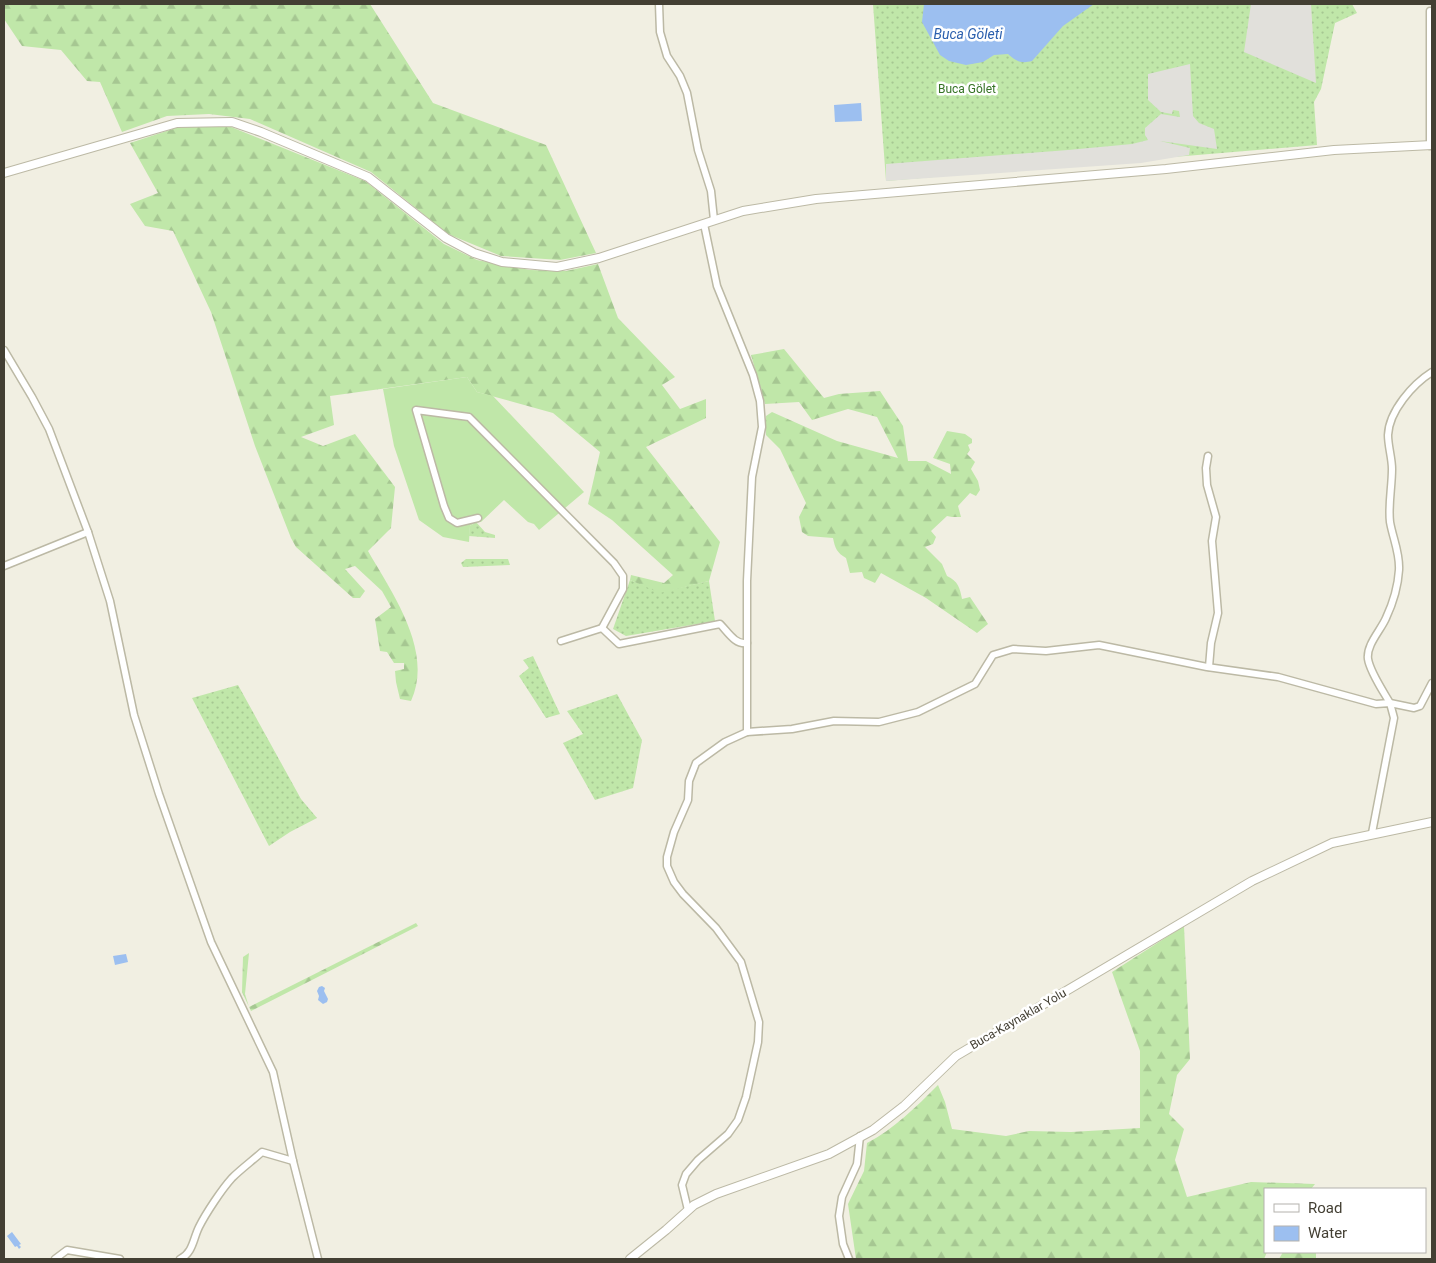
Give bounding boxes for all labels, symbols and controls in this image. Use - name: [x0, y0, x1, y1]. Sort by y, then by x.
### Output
- water label: Buca Göleti: [933, 26, 1003, 42]
- park label: Buca Gölet: [938, 82, 996, 96]
- street label: Buca-Kaynaklar Yolu: [967, 986, 1069, 1052]
- legend: [1264, 1188, 1426, 1253]
- text: Road: [1308, 1199, 1342, 1217]
- text: Water: [1308, 1224, 1347, 1242]

